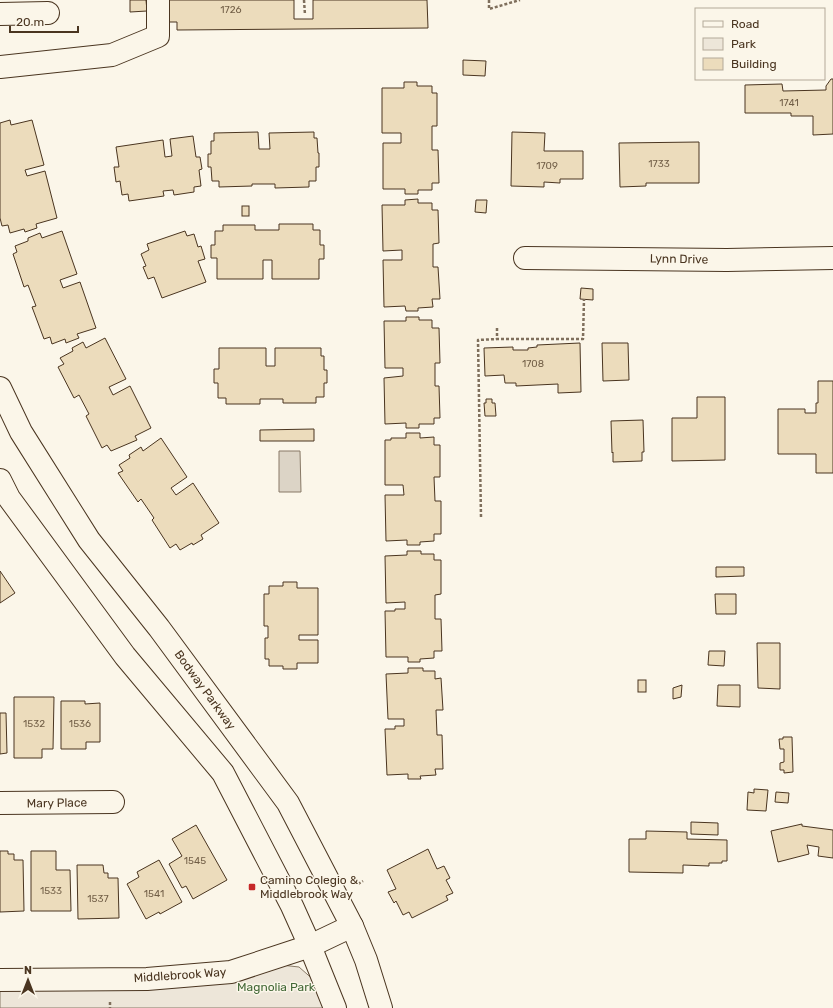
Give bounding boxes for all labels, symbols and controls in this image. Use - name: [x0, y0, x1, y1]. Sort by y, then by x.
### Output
- house number: 1726: [220, 4, 242, 16]
- scale bar: [10, 8, 78, 34]
- legend: [695, 8, 825, 80]
- text: 20 m: [16, 15, 44, 29]
- text: Road: [731, 17, 759, 31]
- text: Park: [731, 37, 757, 51]
- text: Building: [731, 57, 777, 71]
- house number: 1741: [779, 97, 799, 109]
- house number: 1733: [648, 158, 670, 170]
- house number: 1709: [536, 160, 558, 172]
- street label: Lynn Drive: [650, 251, 709, 267]
- house number: 1708: [522, 358, 544, 370]
- street label: Bodway Parkway: [171, 648, 239, 733]
- house number: 1532: [23, 718, 45, 730]
- house number: 1536: [69, 718, 91, 730]
- street label: Mary Place: [27, 795, 88, 811]
- house number: 1545: [184, 855, 206, 867]
- place label: Camino Colegio & Middlebrook Way: [260, 873, 359, 901]
- marker: Camino Colegio & Middlebrook Way: [247, 882, 257, 892]
- house number: 1533: [40, 885, 62, 897]
- house number: 1541: [144, 888, 164, 900]
- house number: 1537: [87, 893, 109, 905]
- north arrow: [8, 960, 48, 1000]
- text: N: [24, 964, 32, 977]
- street label: Middlebrook Way: [133, 965, 227, 985]
- park label: Magnolia Park: [237, 980, 316, 994]

